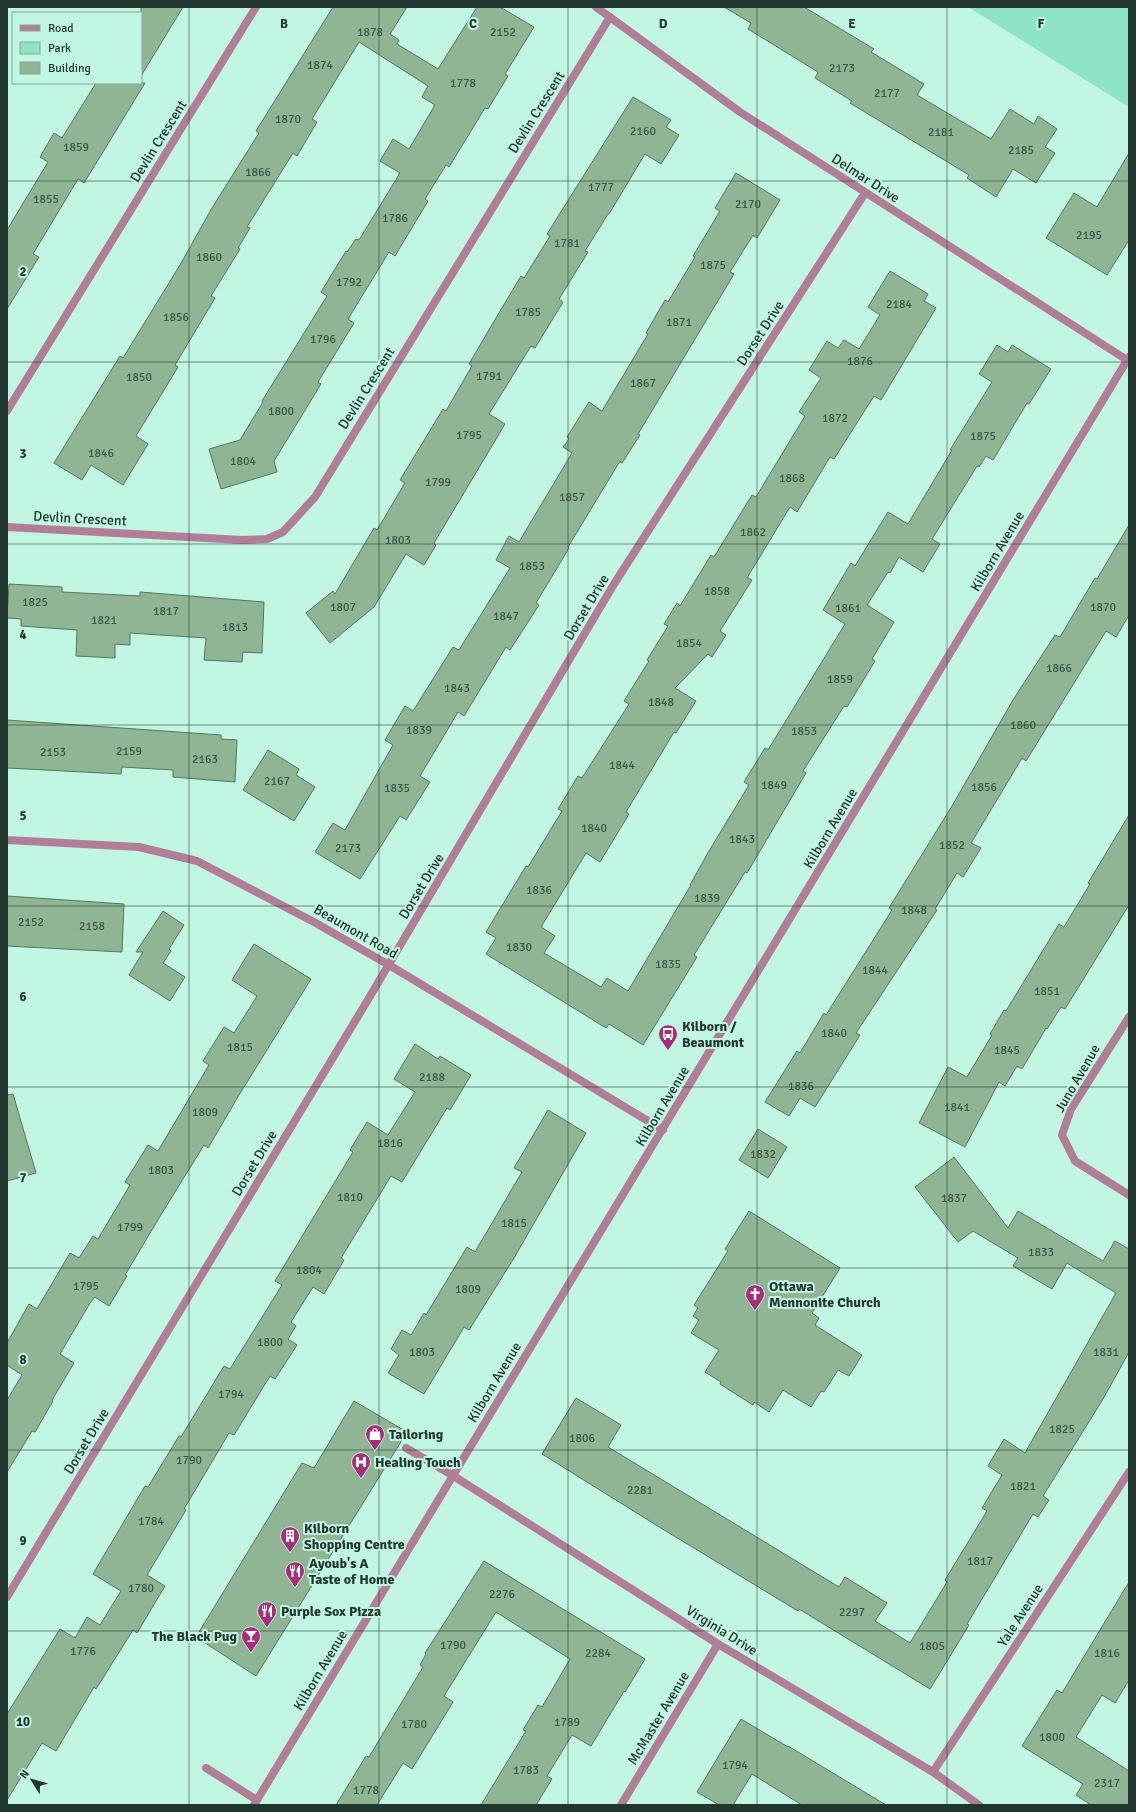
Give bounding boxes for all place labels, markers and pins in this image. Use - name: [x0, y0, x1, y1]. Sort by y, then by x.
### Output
- place label: Kilborn / Beaumont: [682, 1018, 745, 1051]
- bus stop icon: Kilborn / Beaumont: [657, 1023, 679, 1051]
- place label: Ottawa Mennonite Church: [769, 1278, 881, 1311]
- church icon: Ottawa Mennonite Church: [744, 1283, 766, 1311]
- shop icon: Tailoring: [364, 1423, 386, 1451]
- place label: Tailoring: [389, 1426, 444, 1443]
- hospital icon: Healing Touch: [350, 1451, 372, 1479]
- place label: Healing Touch: [375, 1454, 461, 1471]
- place label: Kilborn Shopping Centre: [304, 1520, 405, 1553]
- building icon: Kilborn Shopping Centre: [279, 1525, 301, 1553]
- place label: Ayoub's A Taste of Home: [309, 1555, 394, 1588]
- restaurant icon: Ayoub's A Taste of Home: [284, 1560, 306, 1588]
- restaurant icon: Purple Sox Pizza: [256, 1600, 278, 1628]
- place label: Purple Sox Pizza: [281, 1603, 381, 1620]
- bar icon: The Black Pug: [240, 1625, 262, 1653]
- place label: The Black Pug: [152, 1628, 237, 1645]

